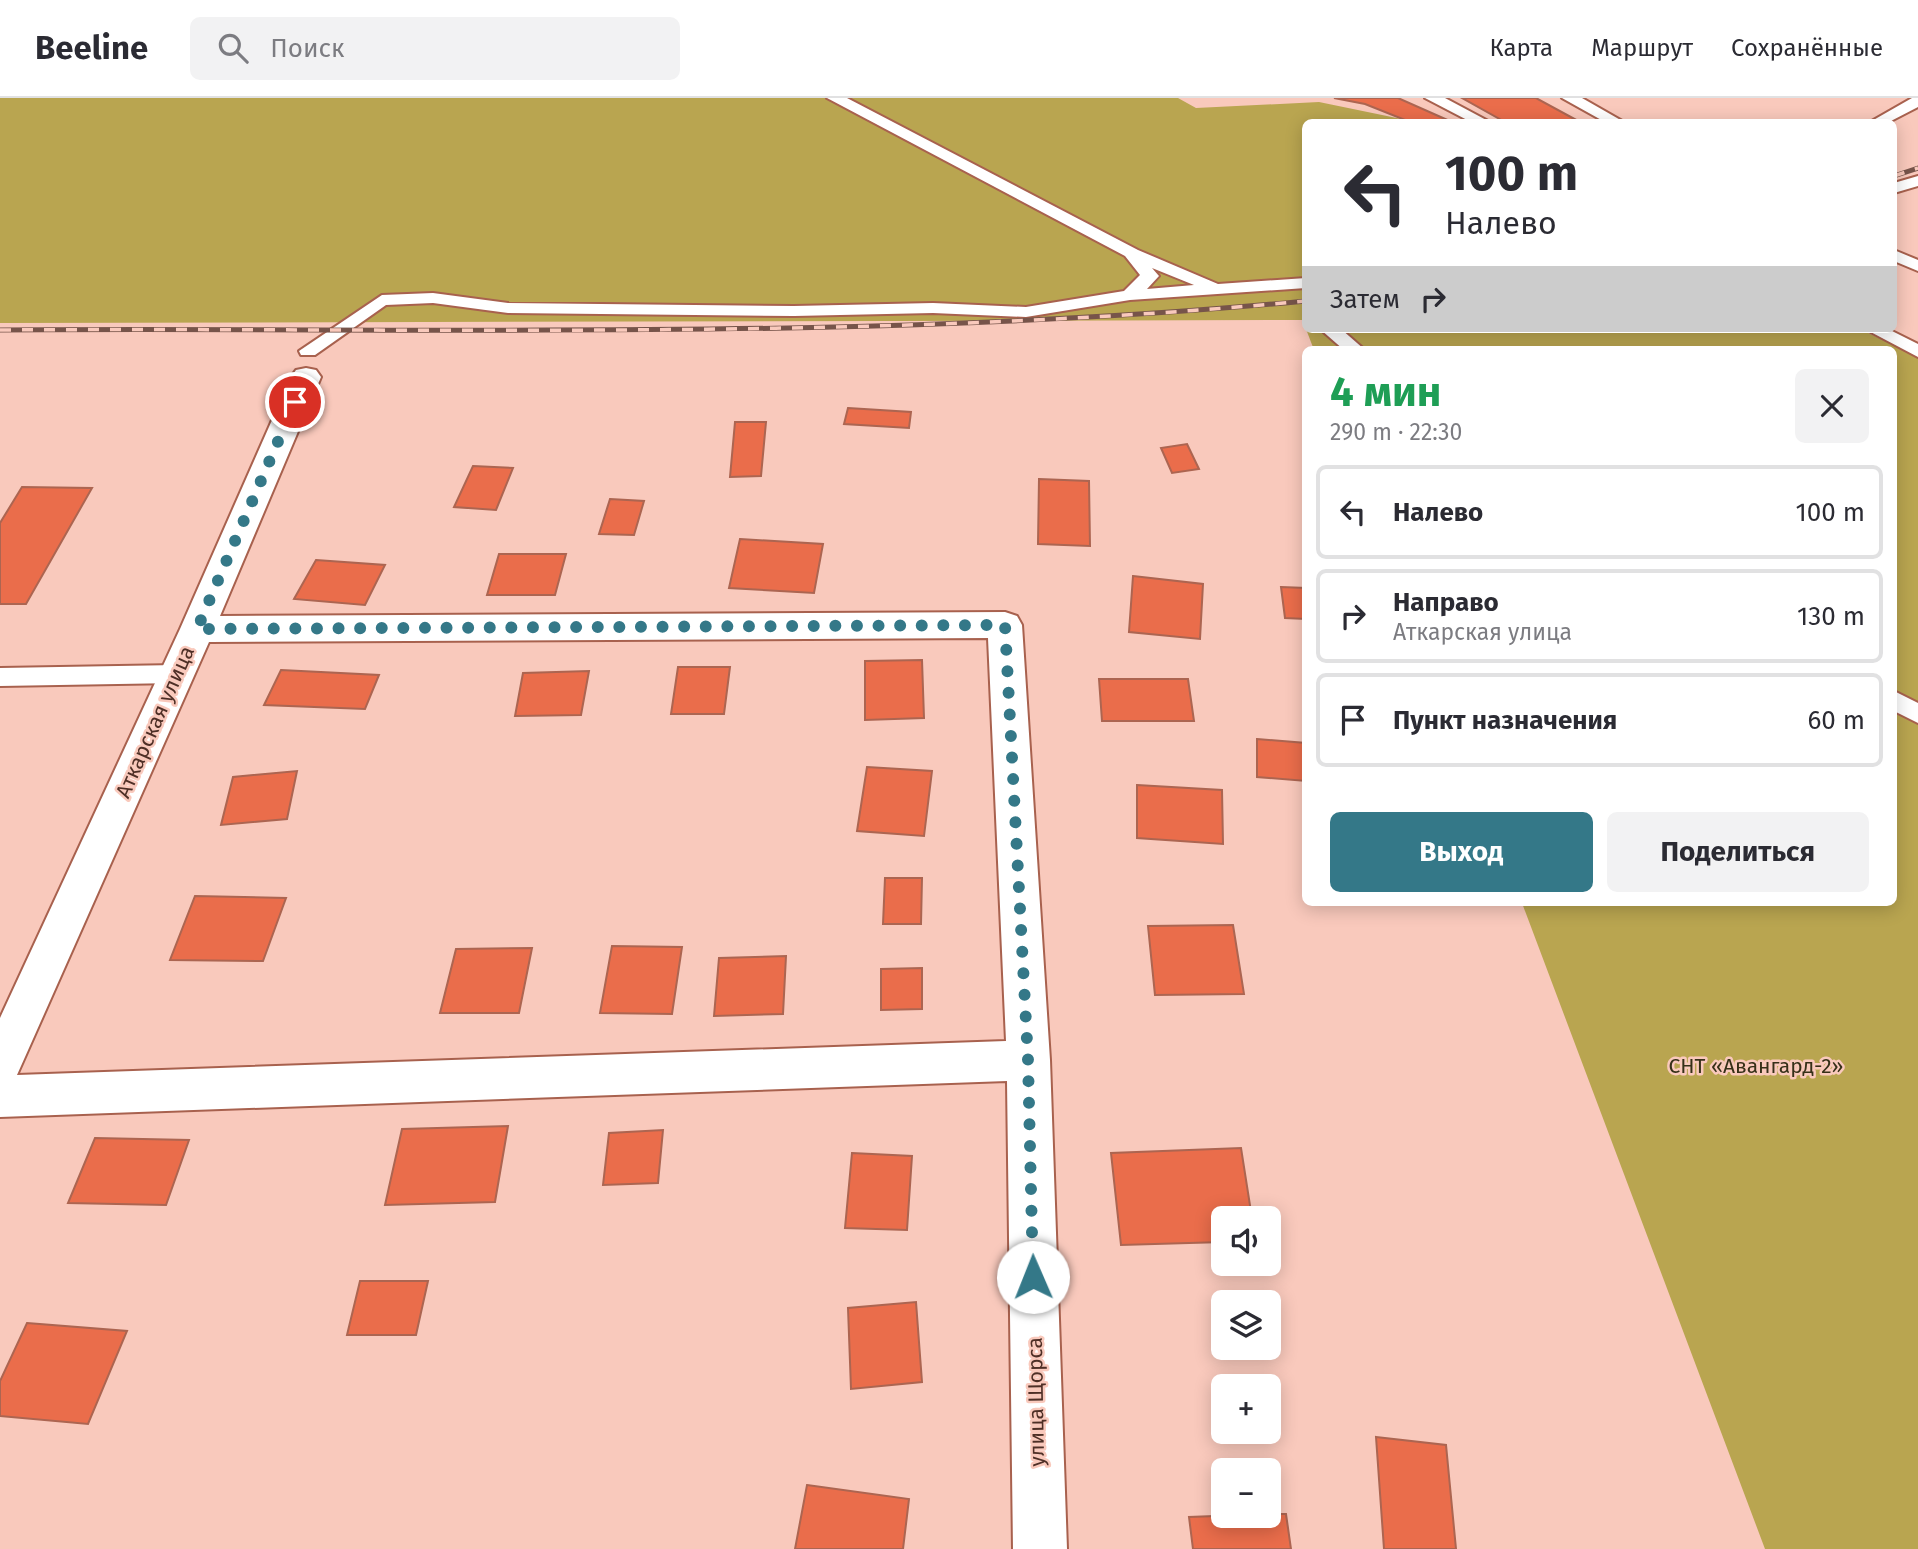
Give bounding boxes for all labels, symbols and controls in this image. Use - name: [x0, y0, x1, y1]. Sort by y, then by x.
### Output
- search box: [190, 17, 680, 80]
- text: Beeline: [35, 28, 148, 68]
- icon: search: [214, 29, 252, 67]
- text: Поиск: [270, 33, 344, 64]
- text: Карта: [1490, 34, 1553, 62]
- text: Маршрут: [1591, 34, 1693, 62]
- text: Сохранённые: [1731, 34, 1883, 62]
- text: 100 m: [1445, 144, 1578, 203]
- icon: left: [1330, 147, 1421, 238]
- text: Налево: [1445, 204, 1557, 242]
- icon: right: [1414, 280, 1452, 318]
- text: Затем: [1330, 284, 1400, 315]
- text: 4 мин: [1330, 367, 1441, 417]
- button: close: [1795, 369, 1869, 443]
- pin: [265, 372, 325, 432]
- icon: arrive: [276, 383, 314, 421]
- text: 290 m · 22:30: [1330, 418, 1462, 446]
- icon: left: [1334, 493, 1372, 531]
- text: Налево: [1393, 497, 1483, 528]
- text: 100 m: [1796, 497, 1865, 528]
- text: Направо: [1393, 587, 1499, 618]
- icon: right: [1334, 597, 1372, 635]
- text: 130 m: [1797, 601, 1865, 632]
- text: Аткарская улица: [1393, 618, 1572, 646]
- street label: Аткарская улица: [110, 642, 200, 802]
- icon: arrive: [1334, 701, 1372, 739]
- text: Пункт назначения: [1393, 705, 1617, 736]
- text: 60 m: [1807, 705, 1865, 736]
- button: Выход: [1330, 812, 1593, 892]
- button: Поделиться: [1607, 812, 1869, 892]
- park label: СНТ «Авангард-2»: [1668, 1053, 1844, 1079]
- map controls: [1211, 1206, 1281, 1528]
- button: sound: [1211, 1206, 1281, 1276]
- position arrow: [996, 1240, 1070, 1314]
- button: layers: [1211, 1290, 1281, 1360]
- street label: улица Щорса: [1022, 1337, 1050, 1467]
- button: +: [1211, 1374, 1281, 1444]
- button: −: [1211, 1458, 1281, 1528]

